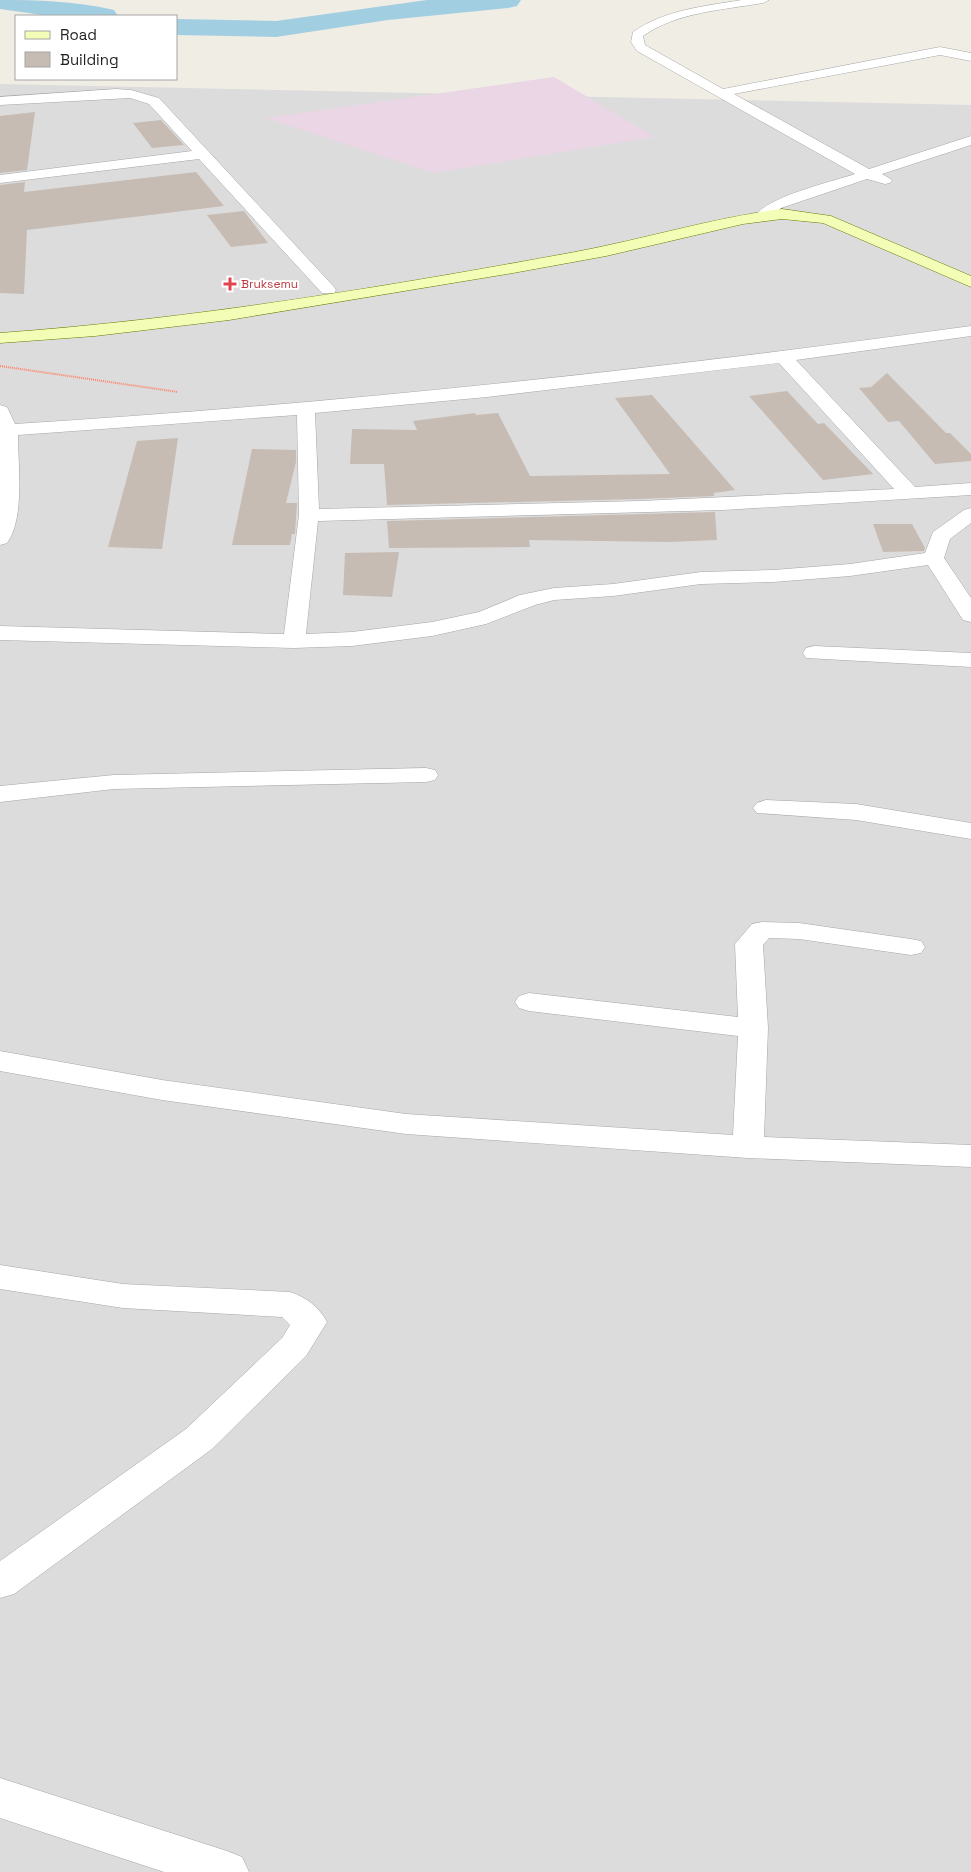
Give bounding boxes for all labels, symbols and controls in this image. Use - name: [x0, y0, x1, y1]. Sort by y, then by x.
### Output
- legend: [15, 15, 178, 80]
- text: Road: [60, 25, 97, 44]
- text: Building: [60, 50, 119, 69]
- place label: Bruksemu: [241, 276, 298, 292]
- marker: Bruksemu: [223, 277, 237, 291]

